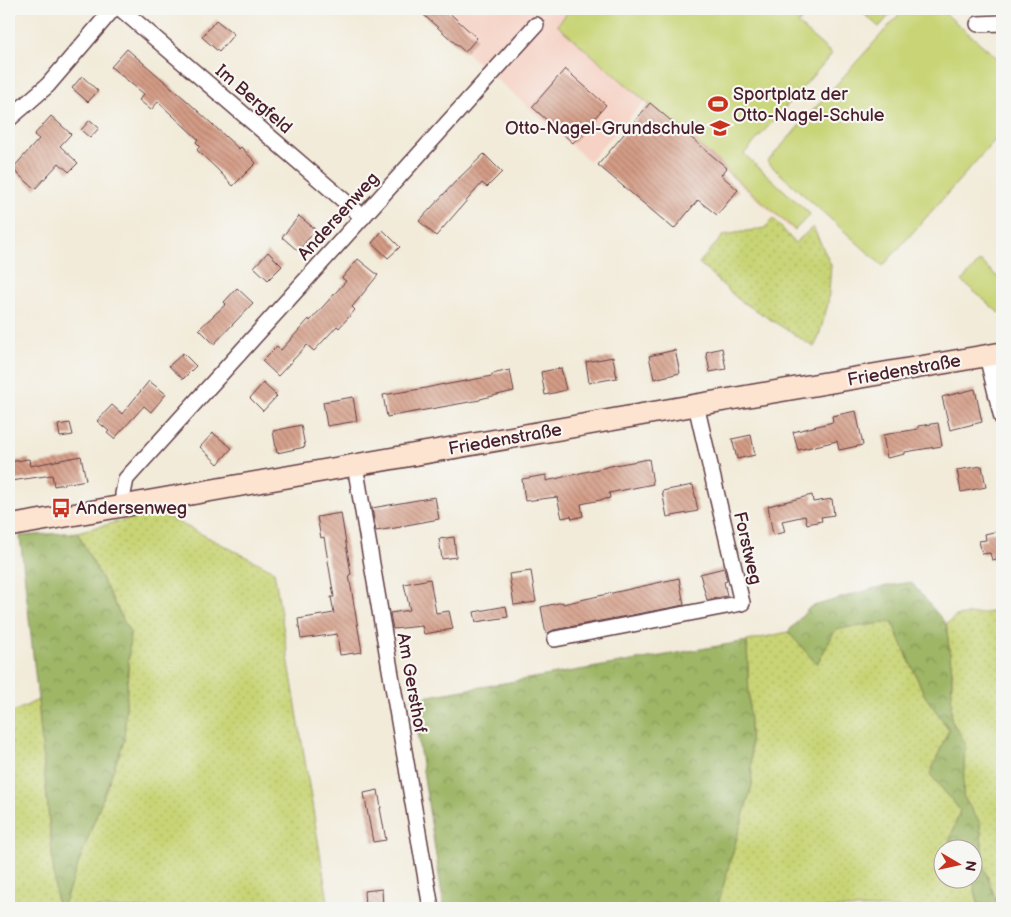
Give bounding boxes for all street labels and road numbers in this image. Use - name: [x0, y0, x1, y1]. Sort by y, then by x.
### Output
- street label: Im Bergfeld: [211, 60, 296, 138]
- street label: Andersenweg: [293, 168, 383, 265]
- street label: Friedenstraße: [846, 350, 963, 391]
- street label: Friedenstraße: [447, 419, 564, 460]
- street label: Forstweg: [729, 510, 766, 587]
- street label: Am Gersthof: [392, 631, 431, 735]

